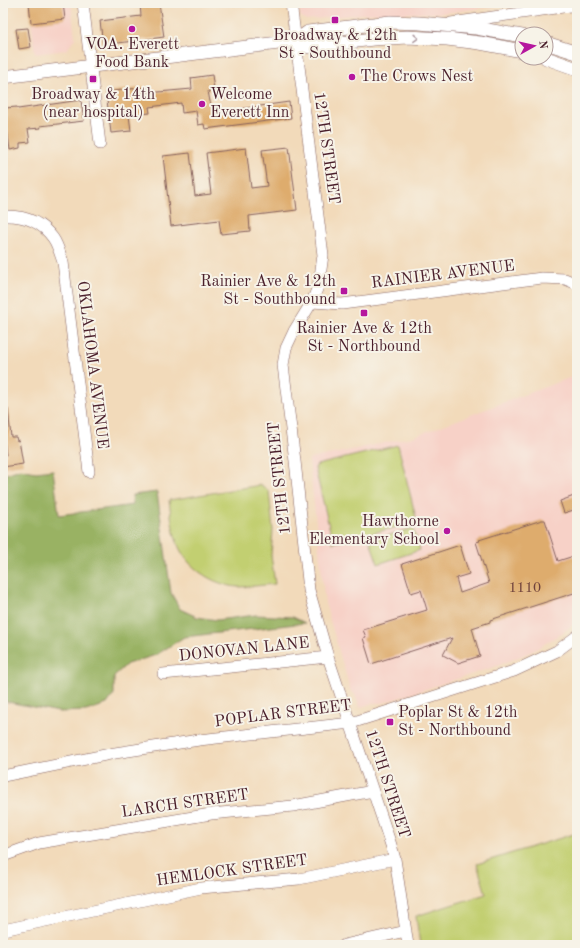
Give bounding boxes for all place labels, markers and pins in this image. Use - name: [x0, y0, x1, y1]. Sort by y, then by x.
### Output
- marker: Broadway & 12th St - Southbound: [330, 15, 340, 25]
- marker: VOA. Everett Food Bank: [127, 24, 137, 34]
- place label: Broadway & 12th St - Southbound: [273, 28, 397, 62]
- place label: VOA. Everett Food Bank: [85, 37, 179, 71]
- place label: The Crows Nest: [360, 69, 473, 85]
- marker: The Crows Nest: [347, 72, 357, 82]
- marker: Broadway & 14th (near hospital): [88, 74, 98, 84]
- place label: Broadway & 14th (near hospital): [31, 87, 155, 121]
- place label: Welcome Everett Inn: [210, 87, 290, 121]
- marker: Welcome Everett Inn: [197, 99, 207, 109]
- place label: Rainier Ave & 12th St - Southbound: [200, 274, 336, 308]
- marker: Rainier Ave & 12th St - Southbound: [339, 286, 349, 296]
- marker: Rainier Ave & 12th St - Northbound: [359, 308, 369, 318]
- place label: Rainier Ave & 12th St - Northbound: [296, 321, 432, 355]
- place label: Hawthorne Elementary School: [309, 514, 439, 548]
- marker: Hawthorne Elementary School: [442, 526, 452, 536]
- place label: Poplar St & 12th St - Northbound: [398, 705, 518, 739]
- marker: Poplar St & 12th St - Northbound: [385, 717, 395, 727]

